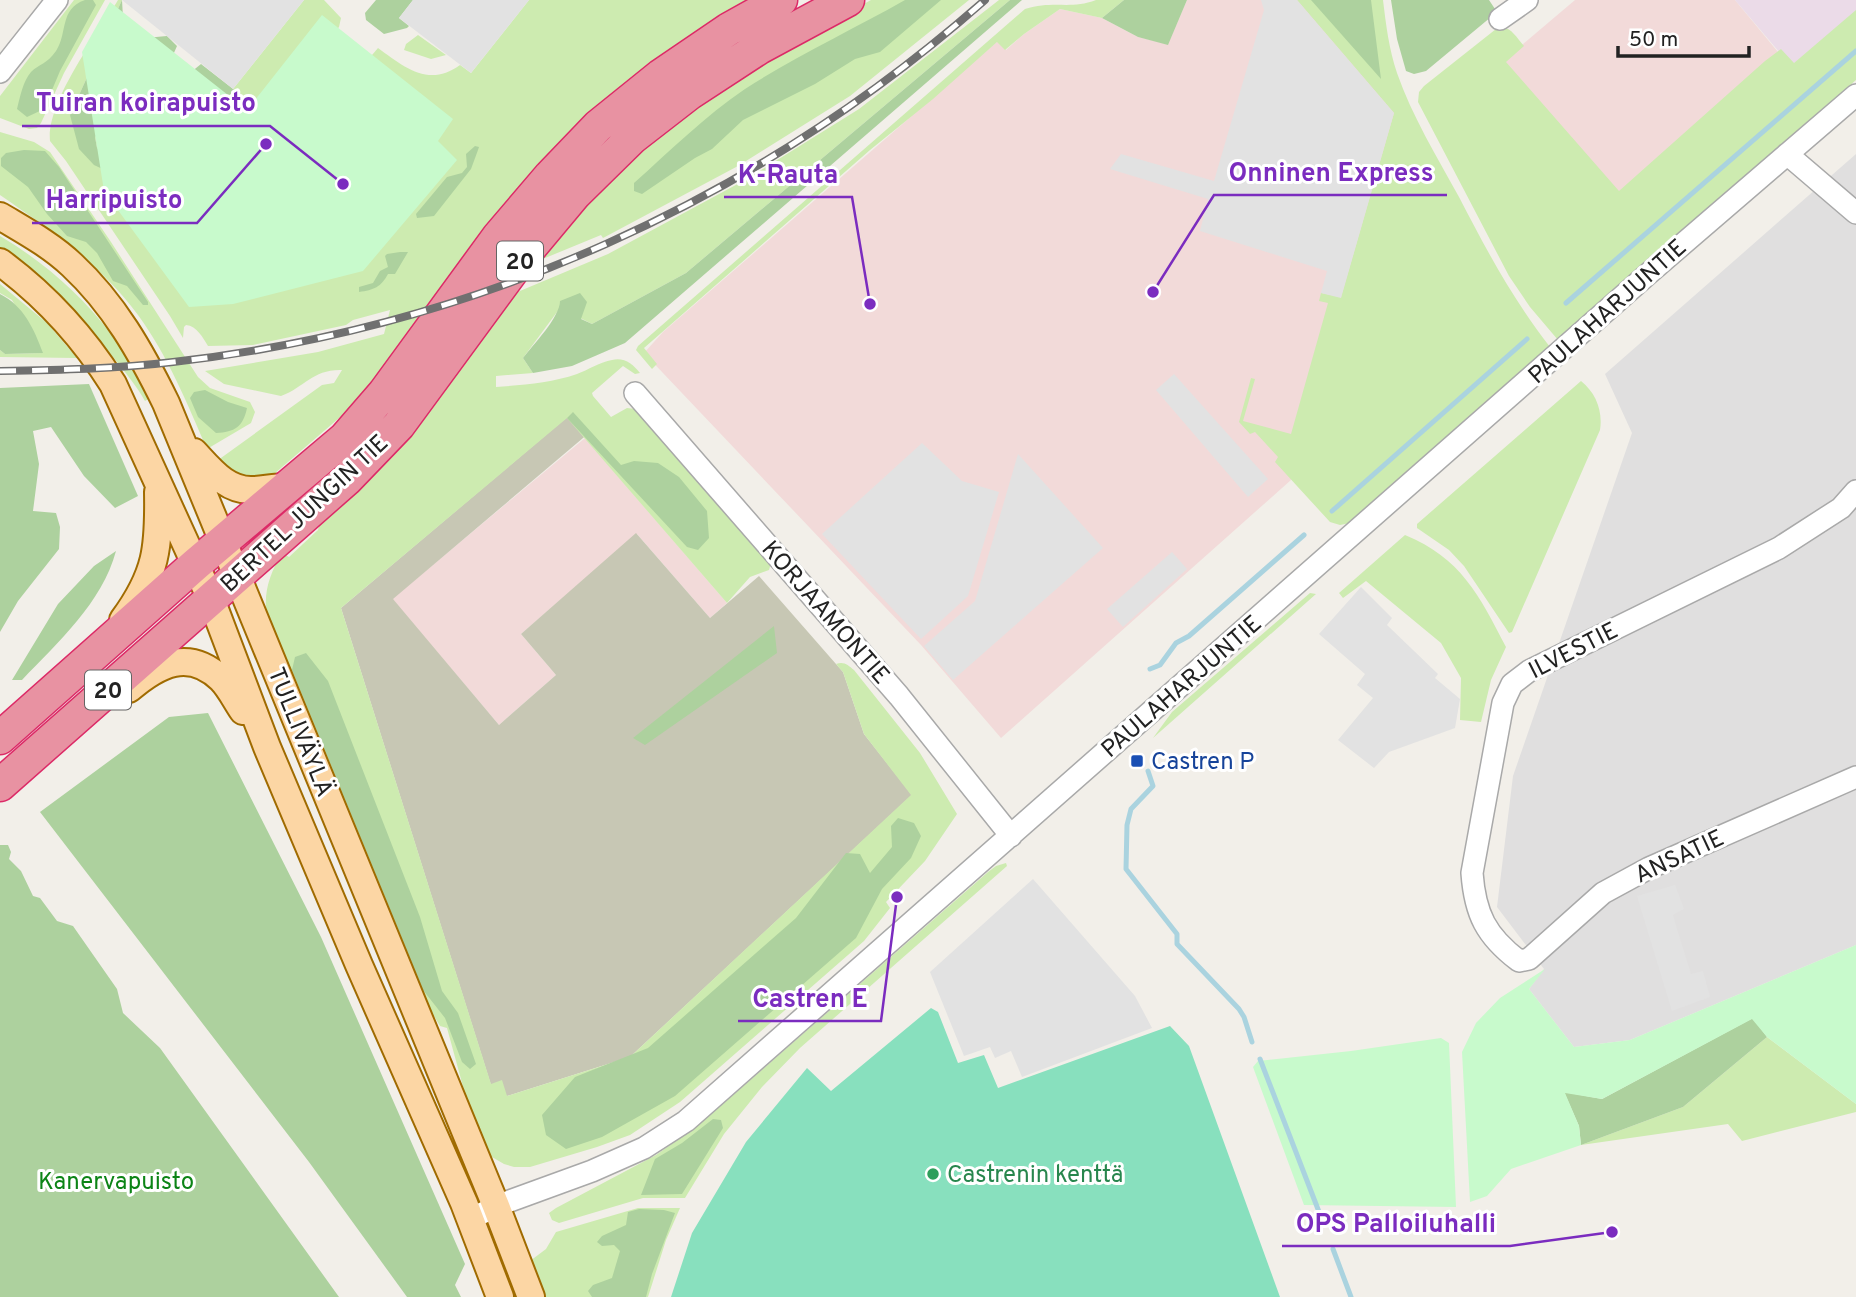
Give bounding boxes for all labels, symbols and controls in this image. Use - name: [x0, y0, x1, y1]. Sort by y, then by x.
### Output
- scale bar: [1618, 14, 1749, 58]
- text: 50 m: [1629, 27, 1678, 54]
- callout: Tuiran koirapuisto: [22, 79, 270, 126]
- text: Tuiran koirapuisto: [36, 88, 256, 121]
- callout: Onninen Express: [1214, 148, 1447, 195]
- callout: K-Rauta: [724, 150, 852, 197]
- text: Onninen Express: [1228, 158, 1434, 191]
- text: K-Rauta: [738, 160, 838, 193]
- callout: Harripuisto: [32, 176, 197, 223]
- text: Harripuisto: [46, 185, 182, 218]
- street label: PAULAHARJUNTIE: [1523, 233, 1694, 392]
- road number: 20: [497, 242, 543, 280]
- street label: BERTEL JUNGIN TIE: [215, 429, 396, 600]
- street label: KORJAAMONTIE: [754, 535, 895, 691]
- street label: PAULAHARJUNTIE: [1096, 610, 1269, 765]
- street label: ILVESTIE: [1524, 617, 1624, 687]
- street label: TULLIVÄYLÄ: [260, 663, 340, 802]
- road number: 20: [85, 670, 131, 710]
- place label: Castren P: [1151, 748, 1254, 778]
- marker: Castren P: [1129, 753, 1145, 769]
- street label: ANSATIE: [1630, 824, 1729, 891]
- callout: Castren E: [738, 974, 881, 1021]
- text: Castren E: [752, 984, 868, 1017]
- place label: Castrenin kenttä: [947, 1161, 1123, 1191]
- marker: Castrenin kenttä: [925, 1166, 941, 1182]
- park label: Kanervapuisto: [38, 1168, 194, 1198]
- callout: OPS Palloiluhalli: [1282, 1199, 1510, 1246]
- text: OPS Palloiluhalli: [1296, 1209, 1496, 1242]

